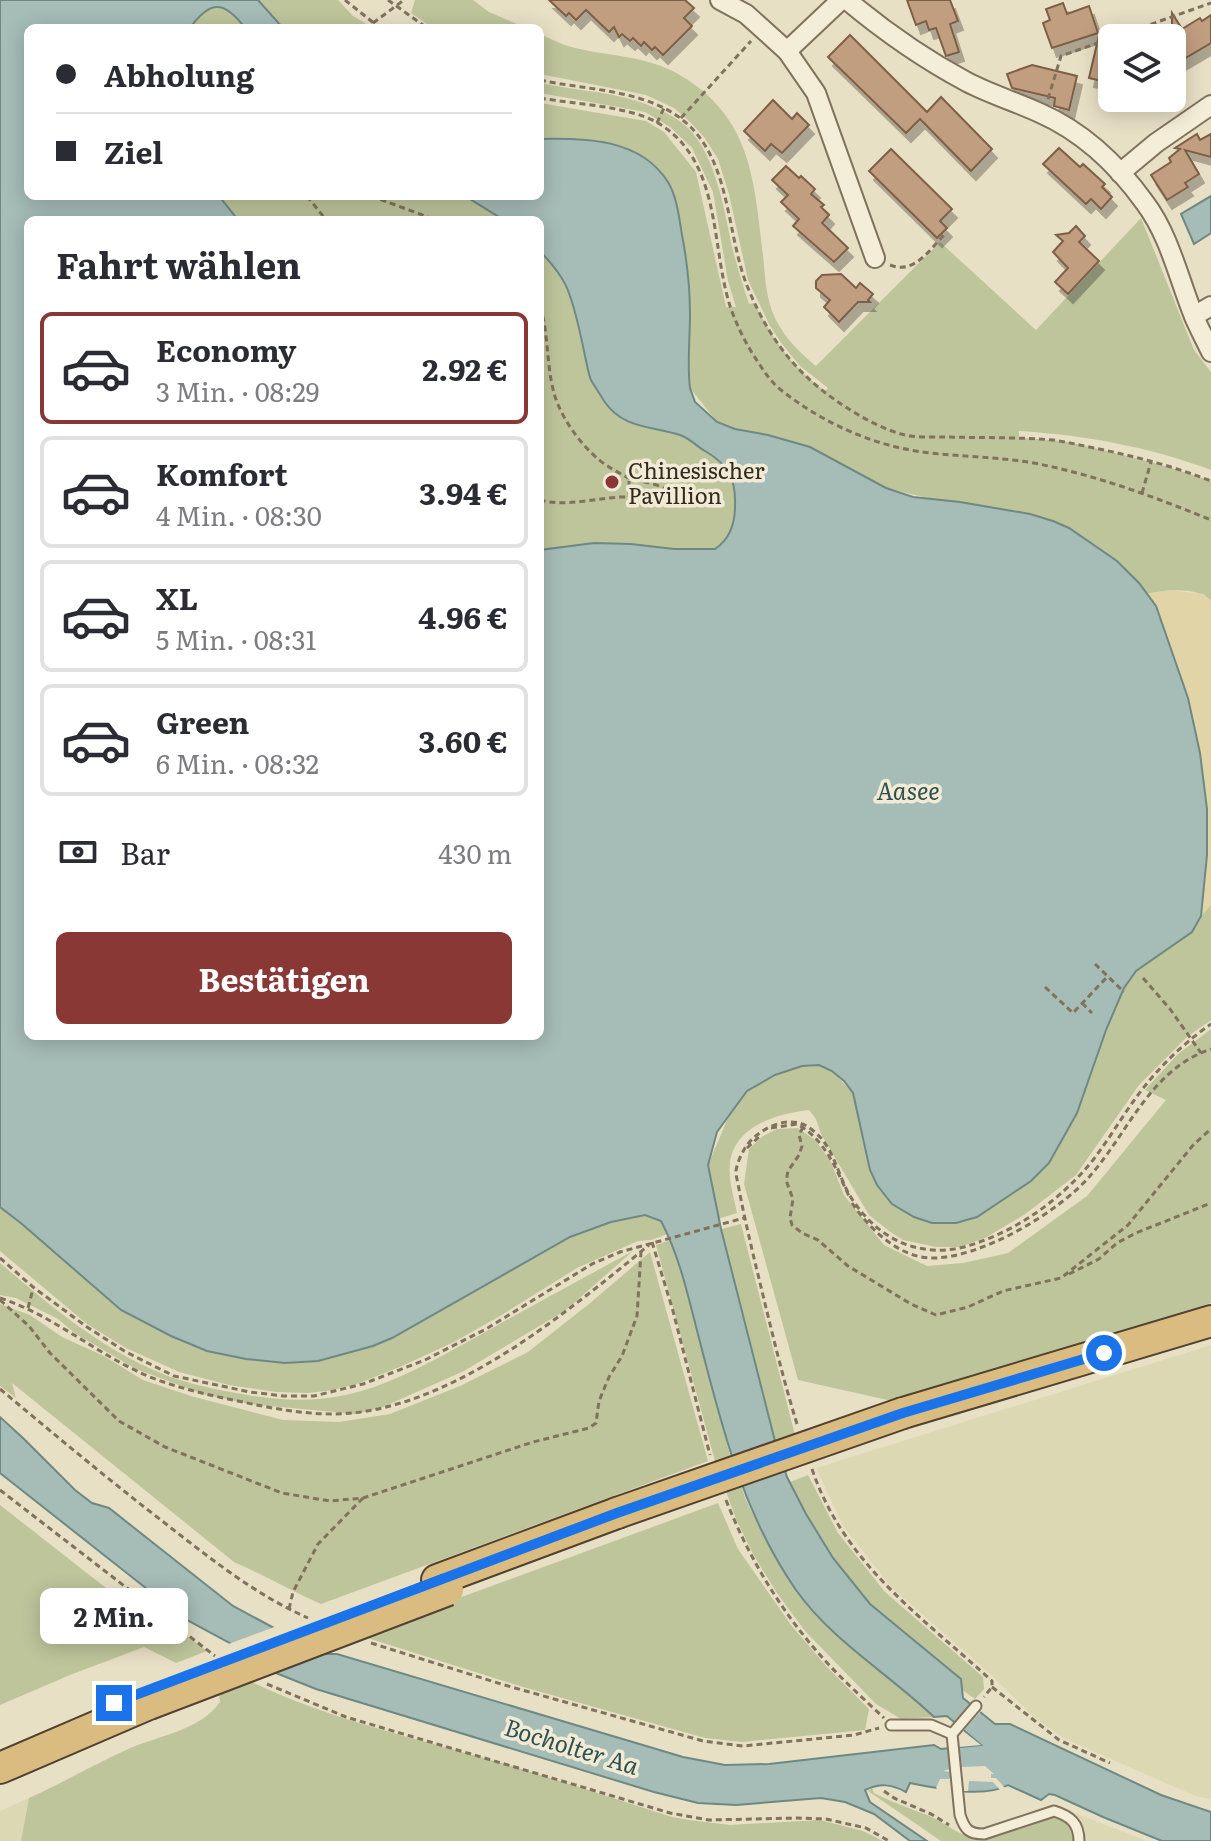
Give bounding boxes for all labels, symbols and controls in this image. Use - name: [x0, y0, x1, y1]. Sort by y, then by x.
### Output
- map controls: [1098, 24, 1186, 112]
- button: layers: [1098, 24, 1186, 112]
- text: Abholung: [104, 52, 254, 96]
- text: Ziel: [104, 129, 163, 173]
- text: Fahrt wählen: [56, 237, 301, 290]
- text: Economy: [156, 327, 296, 371]
- icon: car: [60, 332, 132, 404]
- text: 2.92 €: [422, 346, 508, 390]
- text: 3 Min. · 08:29: [156, 371, 319, 410]
- text: Komfort: [156, 451, 288, 495]
- place label: Chinesischer Pavillion: [628, 453, 765, 511]
- icon: car: [60, 456, 132, 528]
- text: 3.94 €: [419, 470, 508, 514]
- marker: Chinesischer Pavillion: [603, 473, 621, 491]
- text: 4 Min. · 08:30: [156, 495, 322, 534]
- text: XL: [156, 575, 198, 619]
- icon: car: [60, 580, 132, 652]
- text: 4.96 €: [418, 594, 508, 638]
- text: 5 Min. · 08:31: [156, 619, 316, 658]
- text: Green: [156, 699, 249, 743]
- icon: car: [60, 704, 132, 776]
- text: 3.60 €: [419, 718, 508, 762]
- text: 6 Min. · 08:32: [156, 743, 319, 782]
- water label: Aasee: [876, 772, 940, 807]
- icon: cash: [56, 830, 100, 874]
- text: Bar: [120, 830, 170, 874]
- text: 430 m: [438, 833, 512, 872]
- button: Bestätigen: [56, 932, 512, 1024]
- route start: [1086, 1335, 1122, 1371]
- callout: 2 Min.: [40, 1587, 188, 1643]
- text: 2 Min.: [74, 1596, 154, 1635]
- route end: [96, 1685, 132, 1721]
- water label: Bocholter Aa: [501, 1708, 644, 1782]

